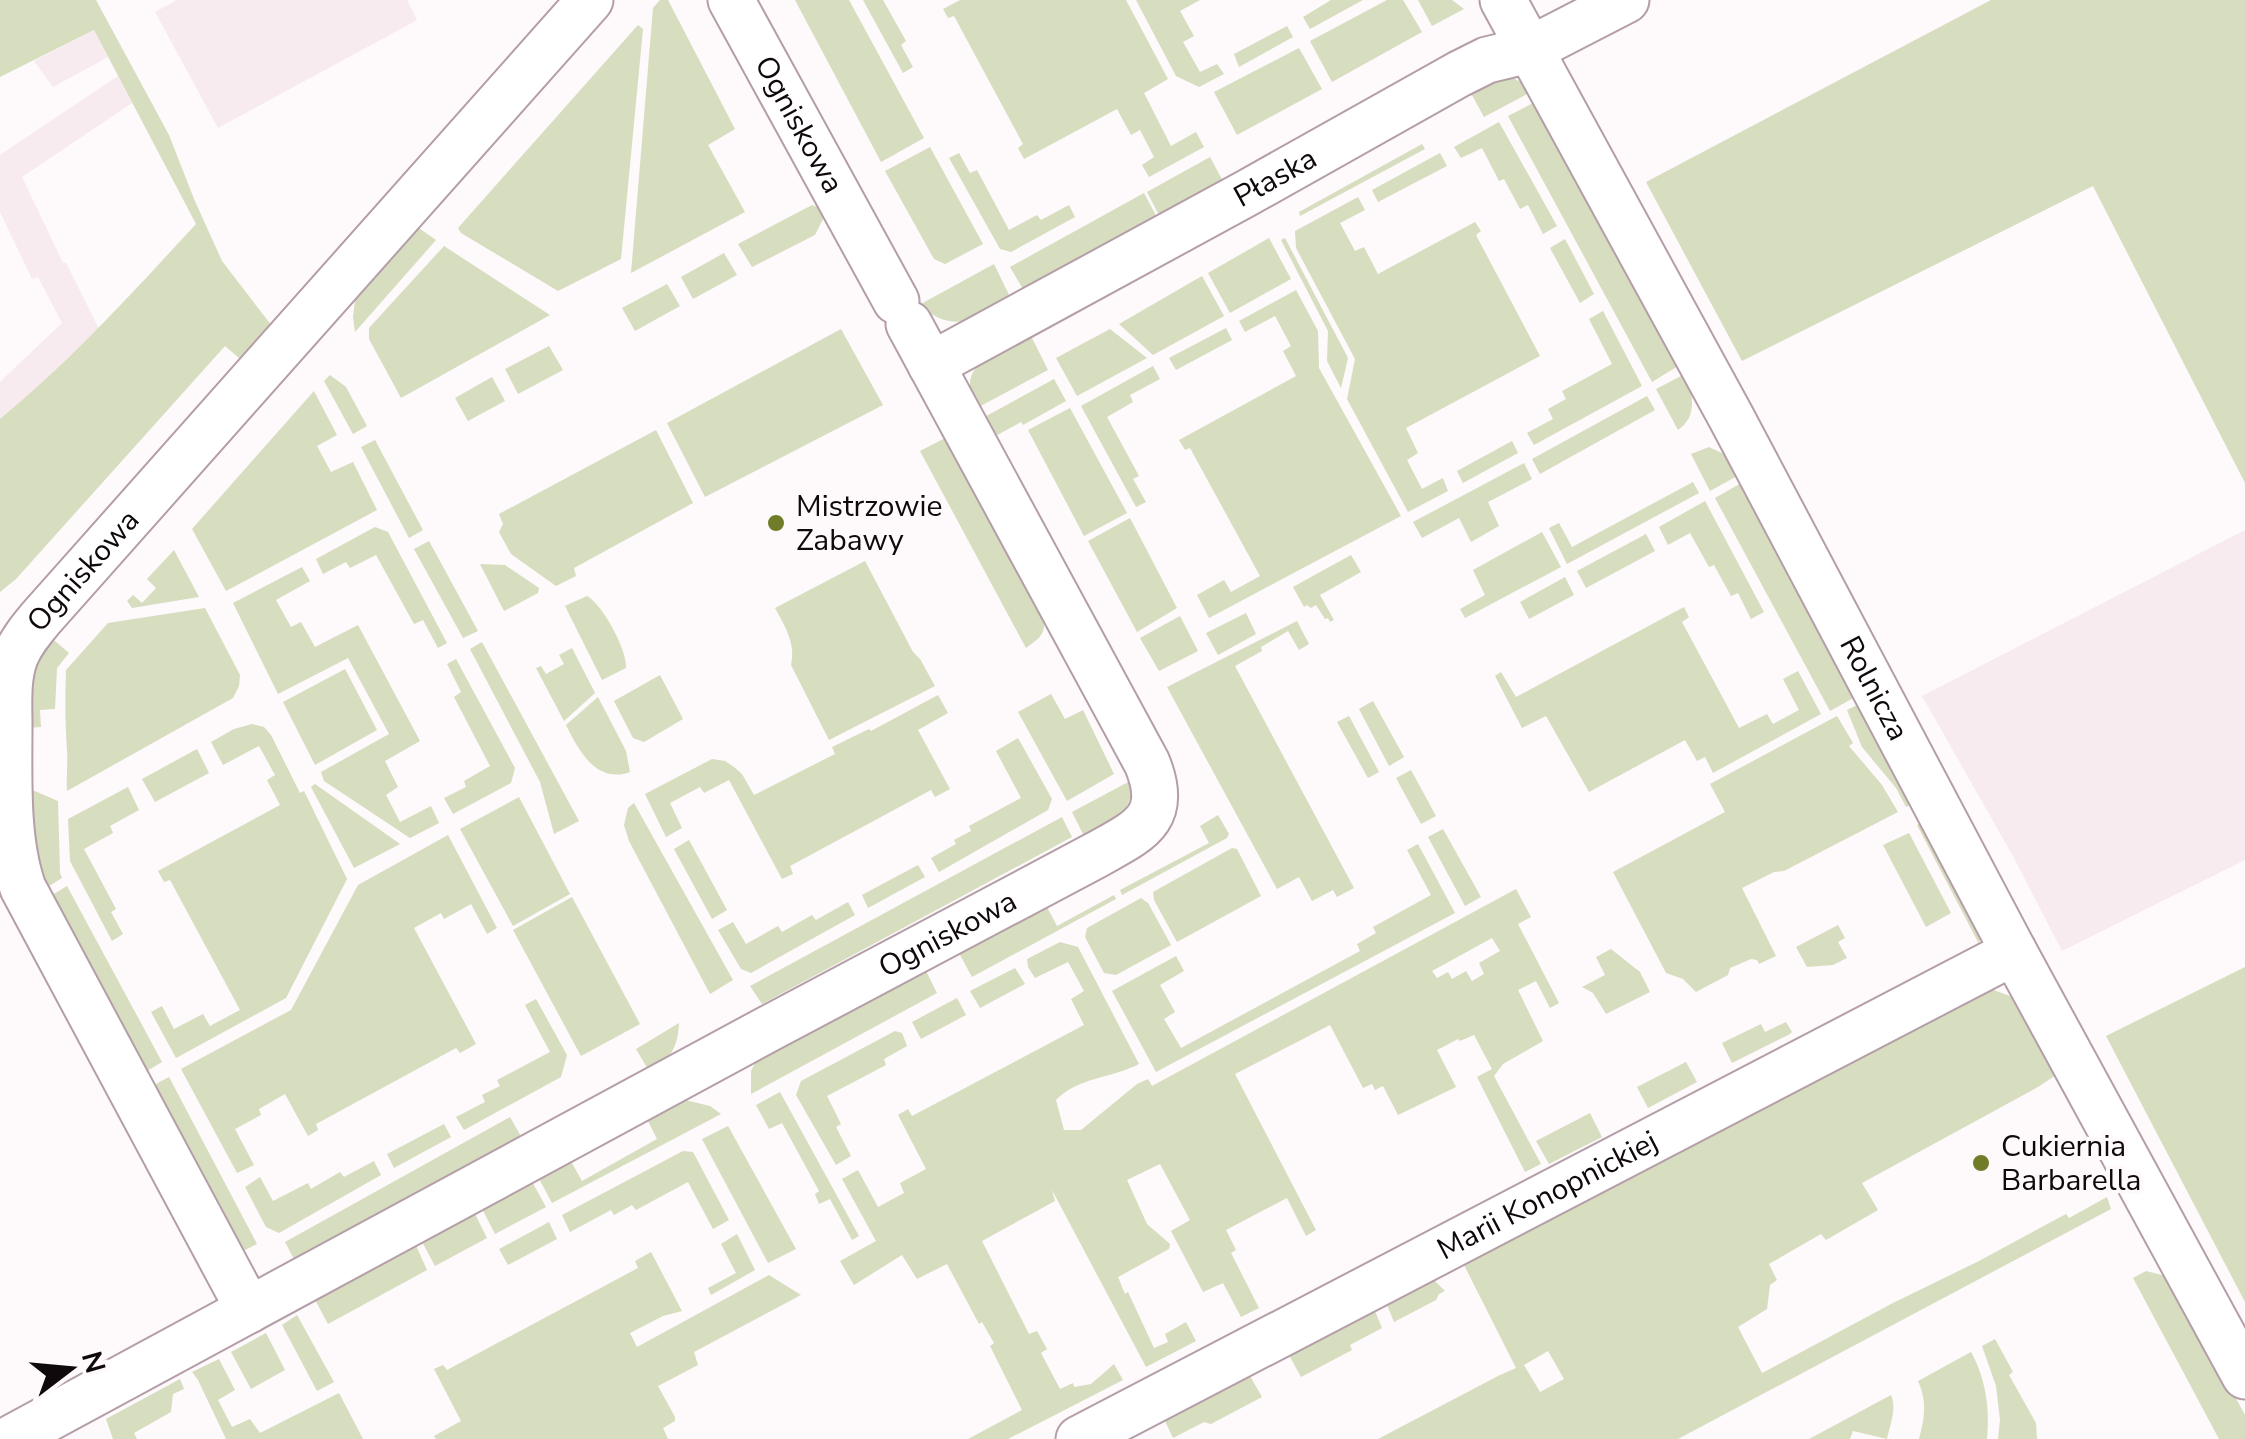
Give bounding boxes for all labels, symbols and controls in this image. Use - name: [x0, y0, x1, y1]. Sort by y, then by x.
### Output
- street label: Ogniskowa: [745, 49, 853, 201]
- street label: Płaska: [1227, 138, 1324, 217]
- place label: Mistrzowie Zabawy: [796, 486, 942, 561]
- street label: Ogniskowa: [18, 501, 149, 641]
- marker: Mistrzowie Zabawy: [765, 512, 787, 534]
- street label: Rolnicza: [1829, 629, 1918, 748]
- street label: Ogniskowa: [871, 881, 1024, 988]
- street label: Marii Konopnickiej: [1430, 1121, 1665, 1270]
- place label: Cukiernia Barbarella: [2001, 1126, 2141, 1201]
- marker: Cukiernia Barbarella: [1970, 1152, 1992, 1174]
- north arrow: [20, 1319, 120, 1419]
- text: N: [72, 1347, 114, 1378]

